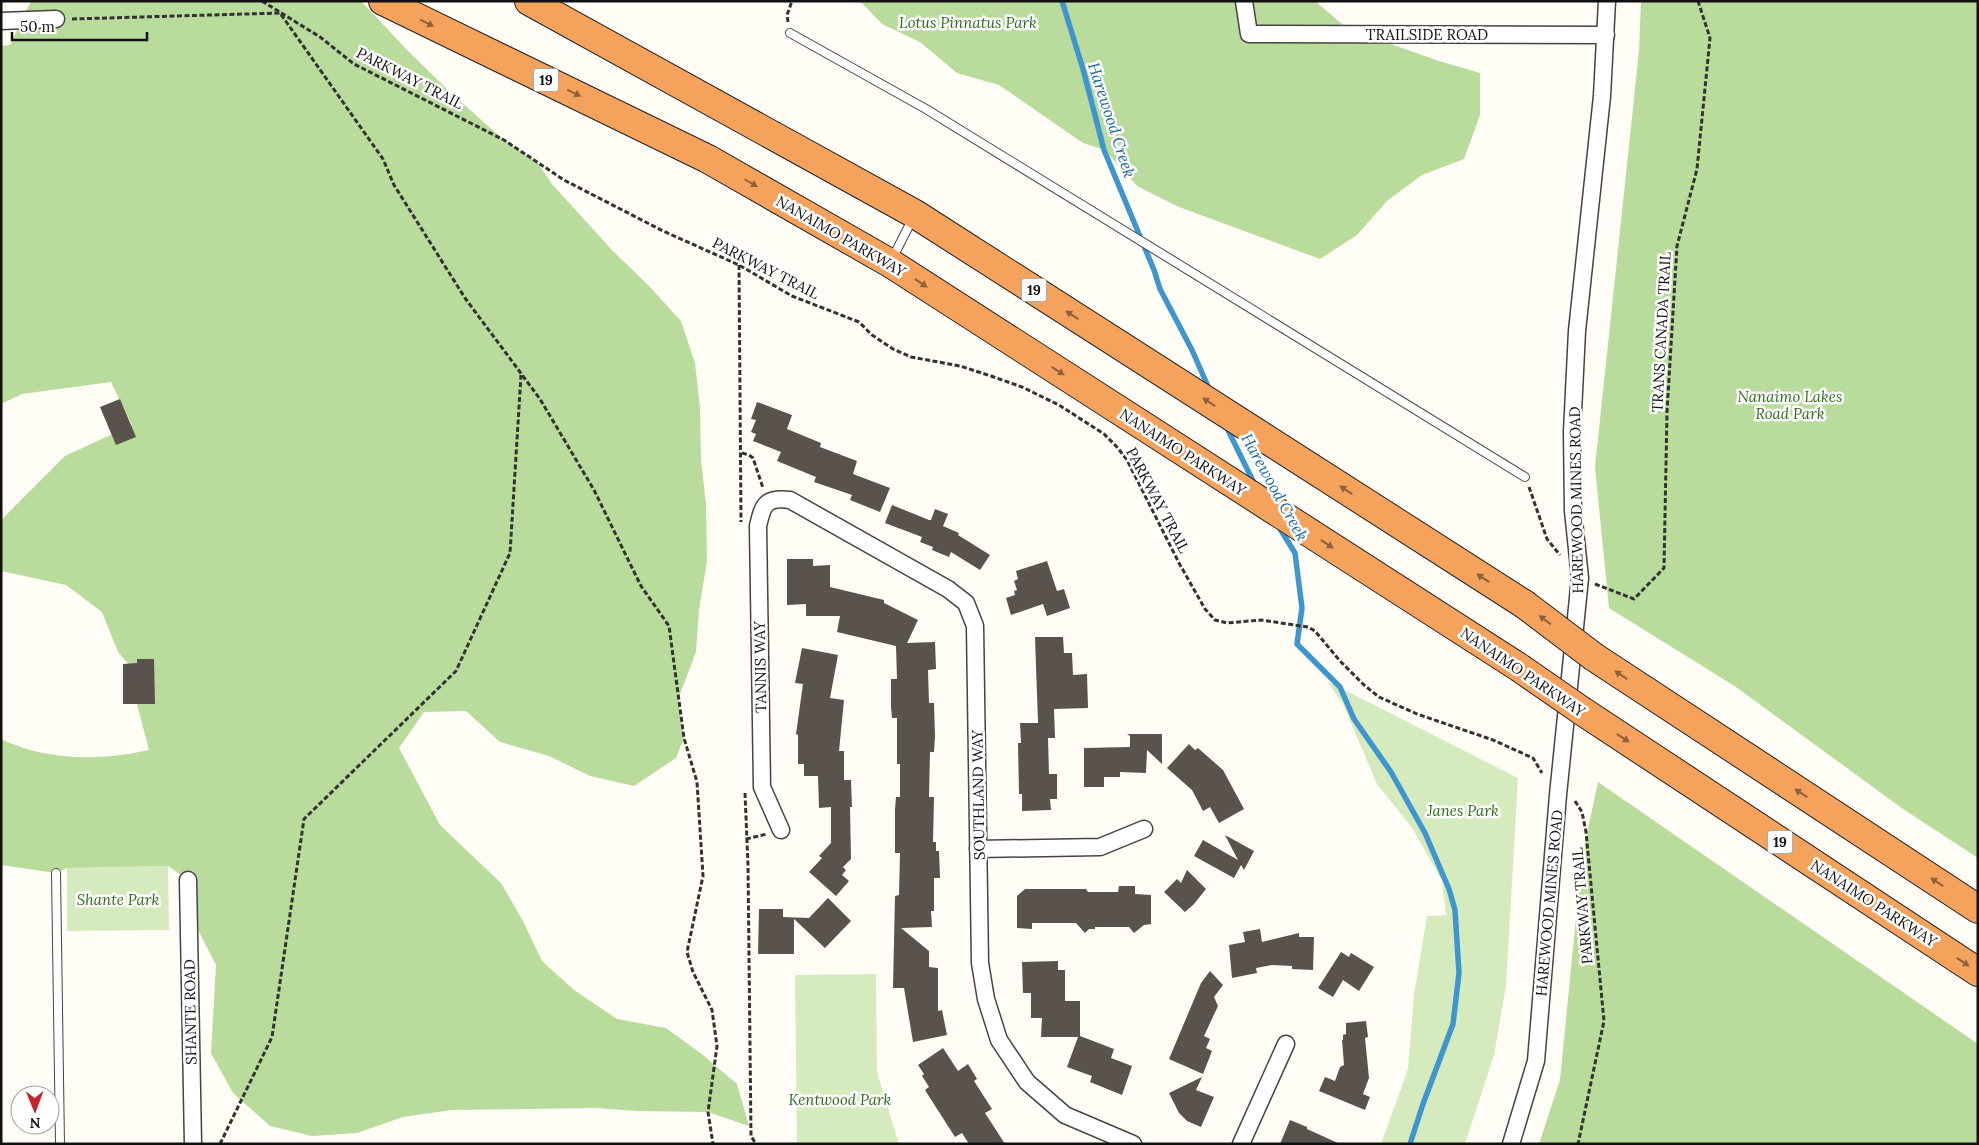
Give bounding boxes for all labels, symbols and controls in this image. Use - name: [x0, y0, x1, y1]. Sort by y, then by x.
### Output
- scale bar: [12, 10, 148, 42]
- park label: Lotus Pinnatus Park: [899, 13, 1037, 32]
- text: 50 m: [20, 17, 55, 36]
- one-way arrow: [420, 19, 434, 27]
- street label: TRAILSIDE ROAD: [1366, 25, 1488, 44]
- street label: PARKWAY TRAIL: [354, 43, 467, 113]
- water label: Harewood Creek: [1084, 60, 1140, 180]
- road number: 19: [534, 68, 558, 92]
- one-way arrow: [566, 89, 581, 98]
- one-way arrow: [744, 179, 757, 188]
- street label: NANAIMO PARKWAY: [773, 191, 910, 281]
- street label: PARKWAY TRAIL: [710, 233, 823, 303]
- street label: TRANS CANADA TRAIL: [1647, 251, 1675, 413]
- road number: 19: [1022, 278, 1046, 302]
- one-way arrow: [914, 279, 927, 288]
- one-way arrow: [1066, 310, 1079, 320]
- one-way arrow: [1051, 366, 1064, 376]
- park label: Nanaimo Lakes Road Park: [1738, 387, 1842, 423]
- one-way arrow: [1203, 398, 1216, 407]
- street label: NANAIMO PARKWAY: [1116, 404, 1250, 500]
- street label: HAREWOOD MINES ROAD: [1565, 406, 1587, 594]
- water label: Harewood Creek: [1237, 430, 1313, 544]
- street label: PARKWAY TRAIL: [1122, 444, 1194, 556]
- one-way arrow: [1339, 485, 1353, 495]
- one-way arrow: [1320, 539, 1333, 549]
- one-way arrow: [1476, 573, 1489, 583]
- one-way arrow: [1539, 615, 1552, 626]
- street label: TANNIS WAY: [750, 621, 770, 713]
- street label: NANAIMO PARKWAY: [1457, 623, 1589, 721]
- one-way arrow: [1614, 671, 1628, 680]
- street label: SOUTHLAND WAY: [967, 729, 989, 860]
- one-way arrow: [1616, 733, 1629, 743]
- one-way arrow: [1794, 788, 1808, 798]
- park label: Janes Park: [1426, 801, 1499, 820]
- street label: HAREWOOD MINES ROAD: [1531, 809, 1567, 997]
- road number: 19: [1768, 830, 1792, 854]
- street label: PARKWAY TRAIL: [1567, 847, 1597, 965]
- street label: NANAIMO PARKWAY: [1807, 855, 1941, 951]
- one-way arrow: [1930, 877, 1944, 887]
- park label: Shante Park: [77, 890, 159, 909]
- one-way arrow: [1956, 957, 1970, 967]
- street label: SHANTE ROAD: [180, 959, 200, 1065]
- north arrow: [10, 1085, 60, 1135]
- park label: Kentwood Park: [789, 1090, 892, 1109]
- text: N: [29, 1114, 41, 1132]

